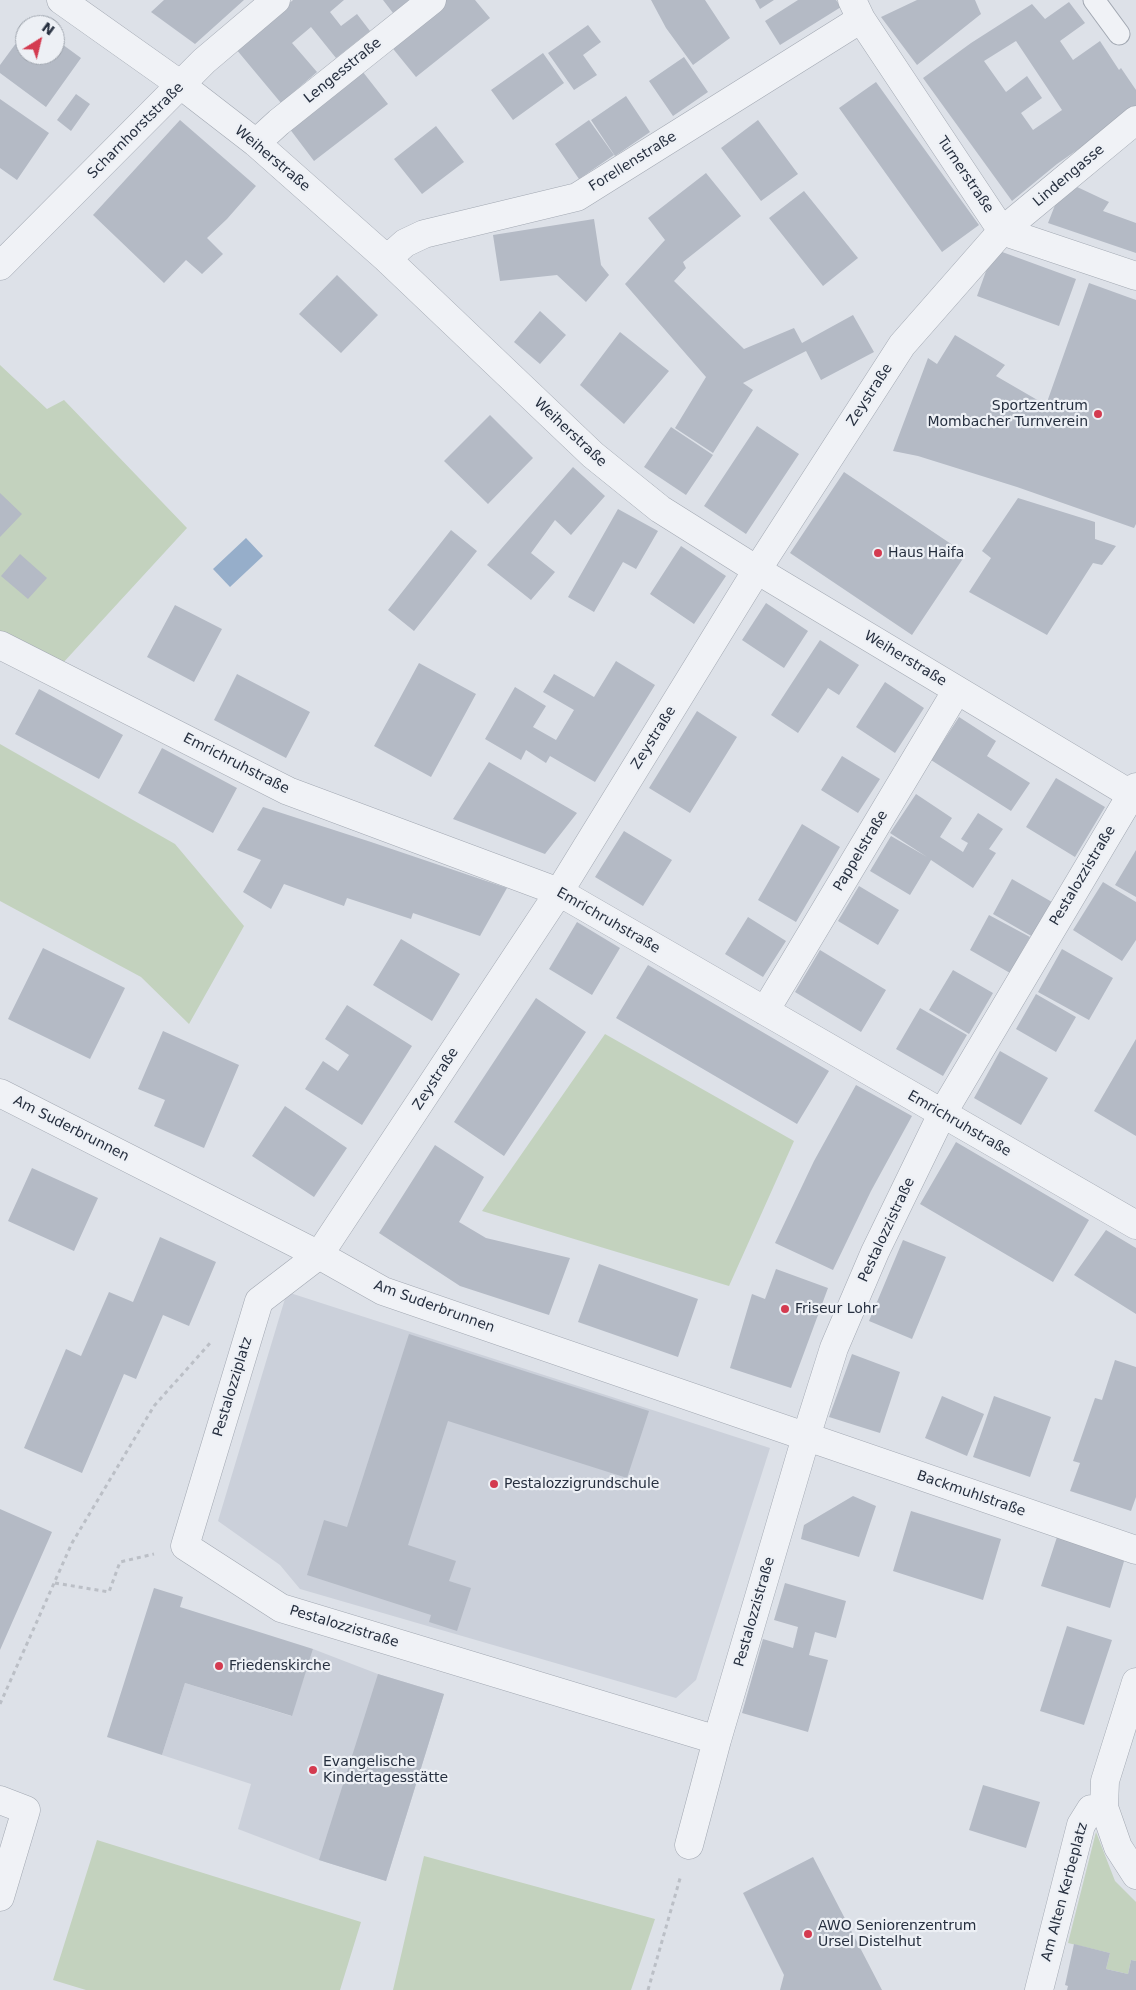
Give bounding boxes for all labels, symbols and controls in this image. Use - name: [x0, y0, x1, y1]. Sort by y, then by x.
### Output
- north arrow: [15, 15, 65, 65]
- text: N: [39, 19, 58, 39]
- street label: Lengesstraße: [301, 35, 385, 107]
- street label: Scharnhorststraße: [84, 79, 188, 183]
- street label: Weiherstraße: [231, 123, 313, 195]
- street label: Forellenstraße: [586, 128, 680, 196]
- street label: Turnerstraße: [933, 134, 997, 216]
- street label: Lindengasse: [1030, 141, 1108, 211]
- street label: Zeystraße: [844, 361, 896, 429]
- street label: Weiherstraße: [530, 395, 610, 471]
- place label: Sportzentrum Mombacher Turnverein: [927, 398, 1088, 431]
- marker: Sportzentrum Mombacher Turnverein: [1092, 408, 1104, 420]
- place label: Haus Haifa: [888, 545, 964, 561]
- marker: Haus Haifa: [872, 547, 884, 559]
- street label: Weiherstraße: [861, 628, 949, 690]
- street label: Zeystraße: [628, 703, 680, 773]
- street label: Emrichruhstraße: [180, 730, 292, 798]
- street label: Pappelstraße: [830, 808, 892, 894]
- street label: Pestalozzistraße: [1047, 823, 1119, 929]
- street label: Emrichruhstraße: [553, 885, 663, 957]
- street label: Zeystraße: [410, 1045, 462, 1113]
- street label: Emrichruhstraße: [904, 1088, 1014, 1160]
- street label: Am Suderbrunnen: [10, 1093, 132, 1165]
- street label: Pestalozzistraße: [855, 1175, 919, 1285]
- street label: Am Suderbrunnen: [371, 1277, 497, 1337]
- place label: Friseur Lohr: [795, 1301, 877, 1317]
- marker: Friseur Lohr: [779, 1303, 791, 1315]
- street label: Pestalozziplatz: [210, 1335, 256, 1439]
- street label: Backmuhlstraße: [914, 1468, 1028, 1520]
- place label: Pestalozzigrundschule: [504, 1476, 659, 1492]
- marker: Pestalozzigrundschule: [488, 1478, 500, 1490]
- street label: Pestalozzistraße: [731, 1555, 779, 1669]
- street label: Pestalozzistraße: [287, 1602, 401, 1652]
- place label: Friedenskirche: [229, 1658, 331, 1674]
- marker: Friedenskirche: [213, 1660, 225, 1672]
- place label: Evangelische Kindertagesstätte: [323, 1754, 448, 1786]
- marker: Evangelische Kindertagesstätte: [307, 1764, 319, 1776]
- street label: Am Alten Kerbeplatz: [1038, 1821, 1092, 1963]
- place label: AWO Seniorenzentrum Ursel Distelhut: [818, 1918, 976, 1950]
- marker: AWO Seniorenzentrum Ursel Distelhut: [802, 1928, 814, 1940]

